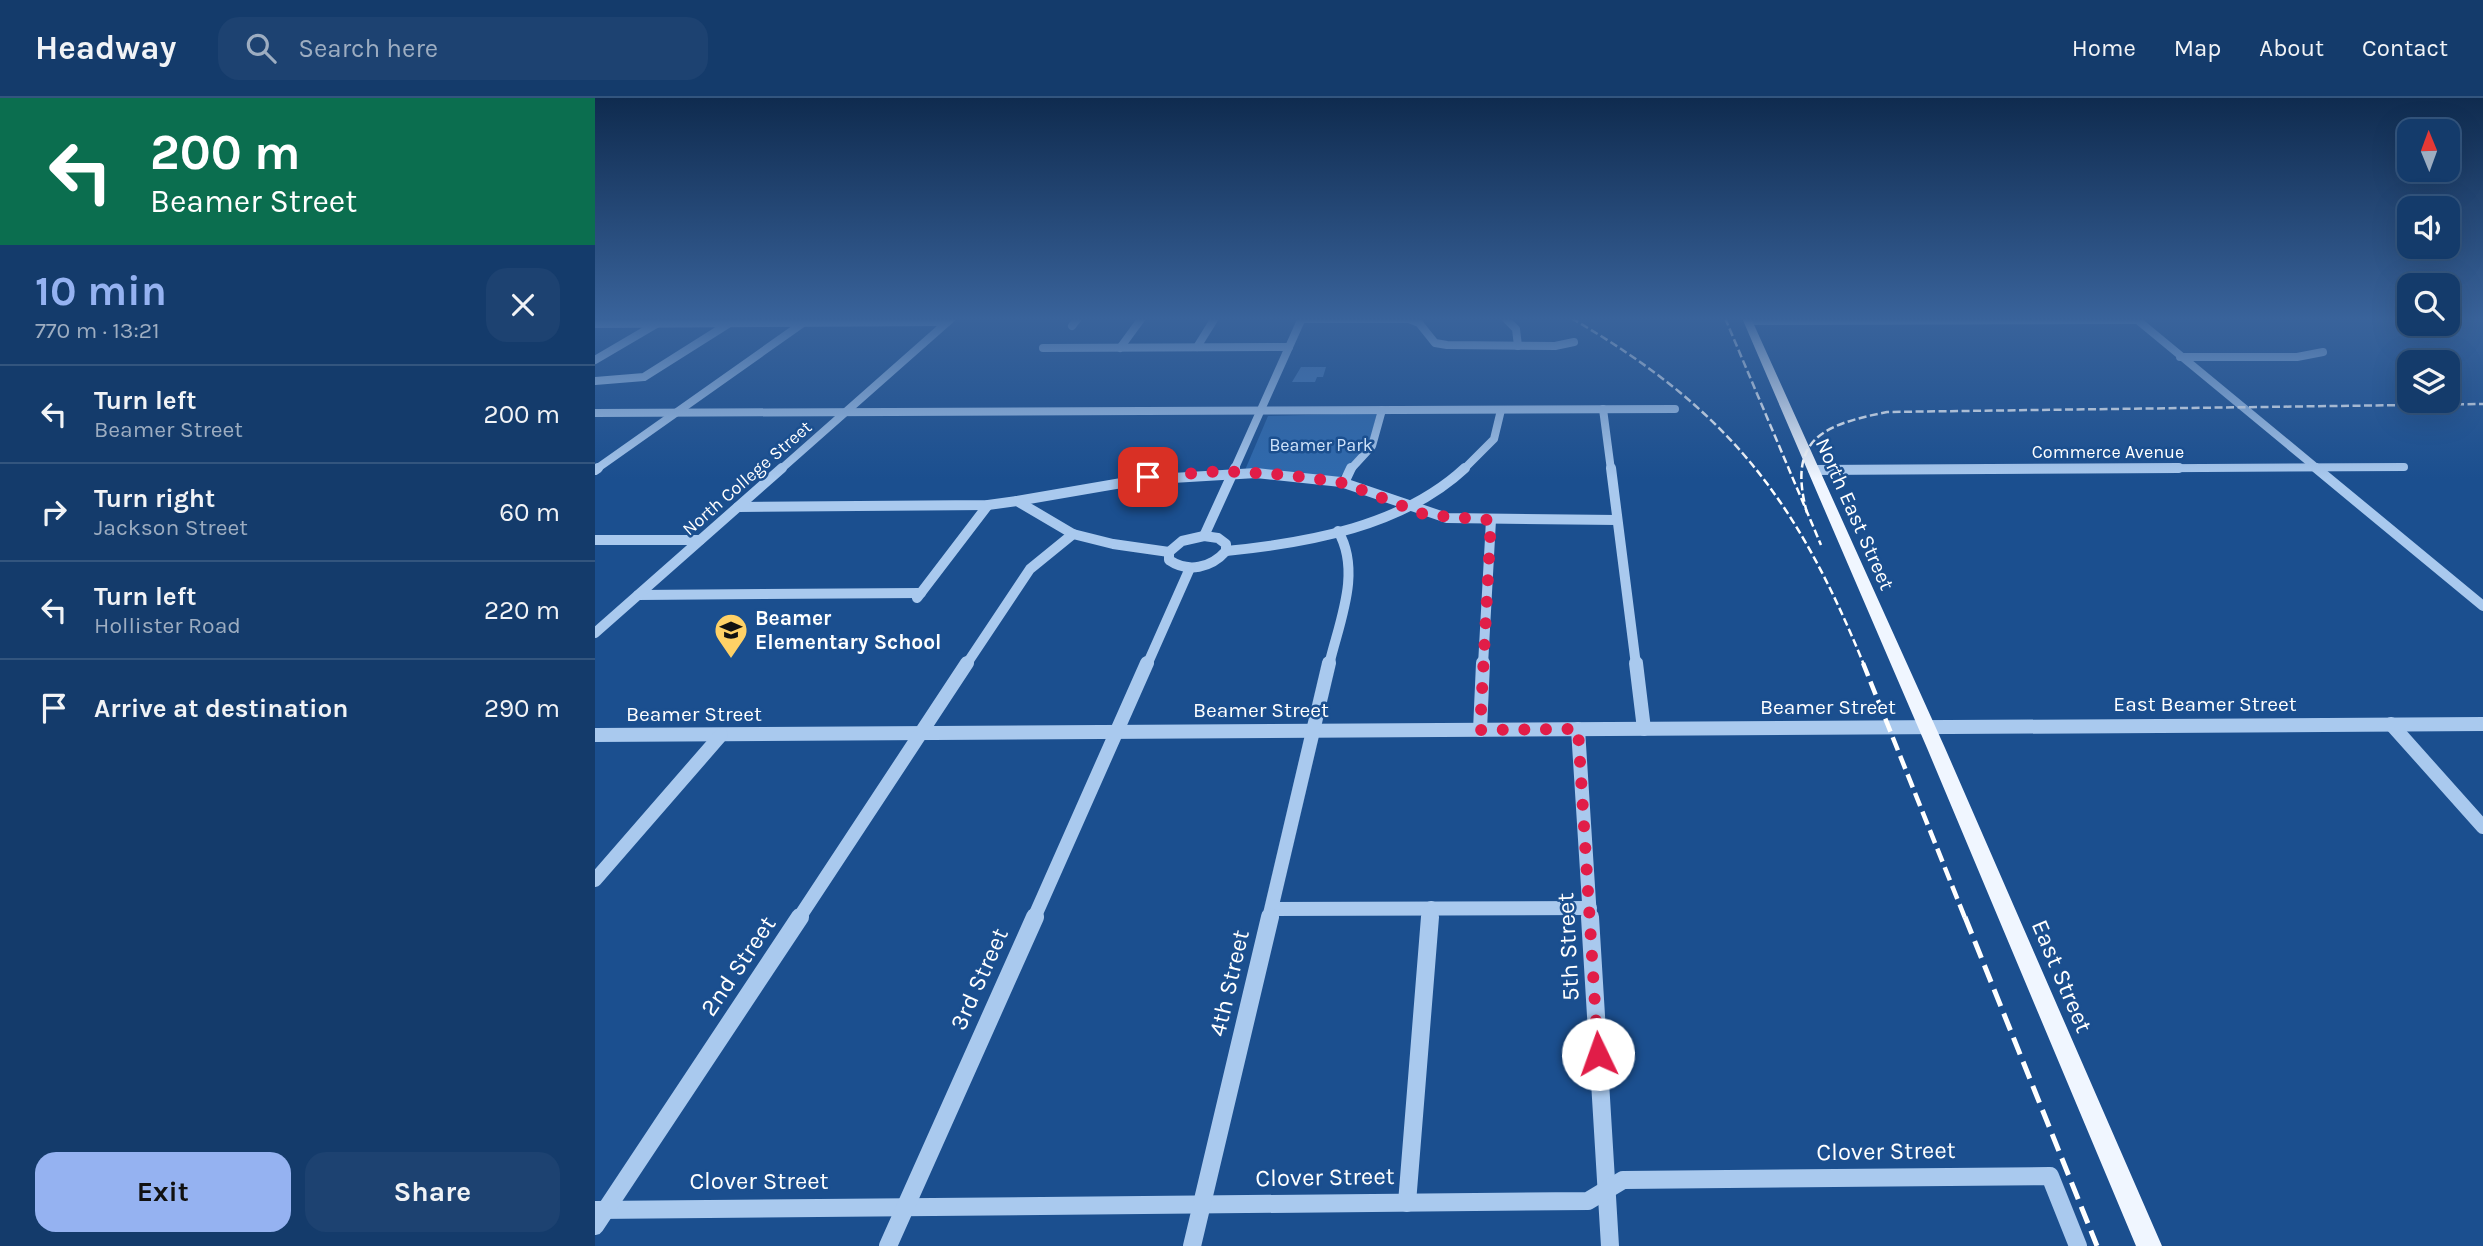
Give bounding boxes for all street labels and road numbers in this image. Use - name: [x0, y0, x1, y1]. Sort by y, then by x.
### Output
- street label: North College Street: [678, 416, 816, 540]
- street label: North East Street: [1811, 434, 1899, 594]
- street label: Commerce Avenue: [2032, 441, 2184, 463]
- street label: East Beamer Street: [2113, 692, 2297, 716]
- street label: Beamer Street: [1760, 695, 1896, 719]
- street label: Beamer Street: [1193, 698, 1329, 722]
- street label: Beamer Street: [626, 702, 762, 726]
- street label: 5th Street: [1551, 892, 1585, 1002]
- street label: 2nd Street: [694, 911, 782, 1021]
- street label: East Street: [2026, 915, 2098, 1037]
- street label: 3rd Street: [944, 924, 1014, 1034]
- street label: 4th Street: [1203, 927, 1255, 1039]
- street label: Clover Street: [1816, 1136, 1956, 1166]
- street label: Clover Street: [1255, 1162, 1395, 1192]
- street label: Clover Street: [689, 1167, 829, 1195]

